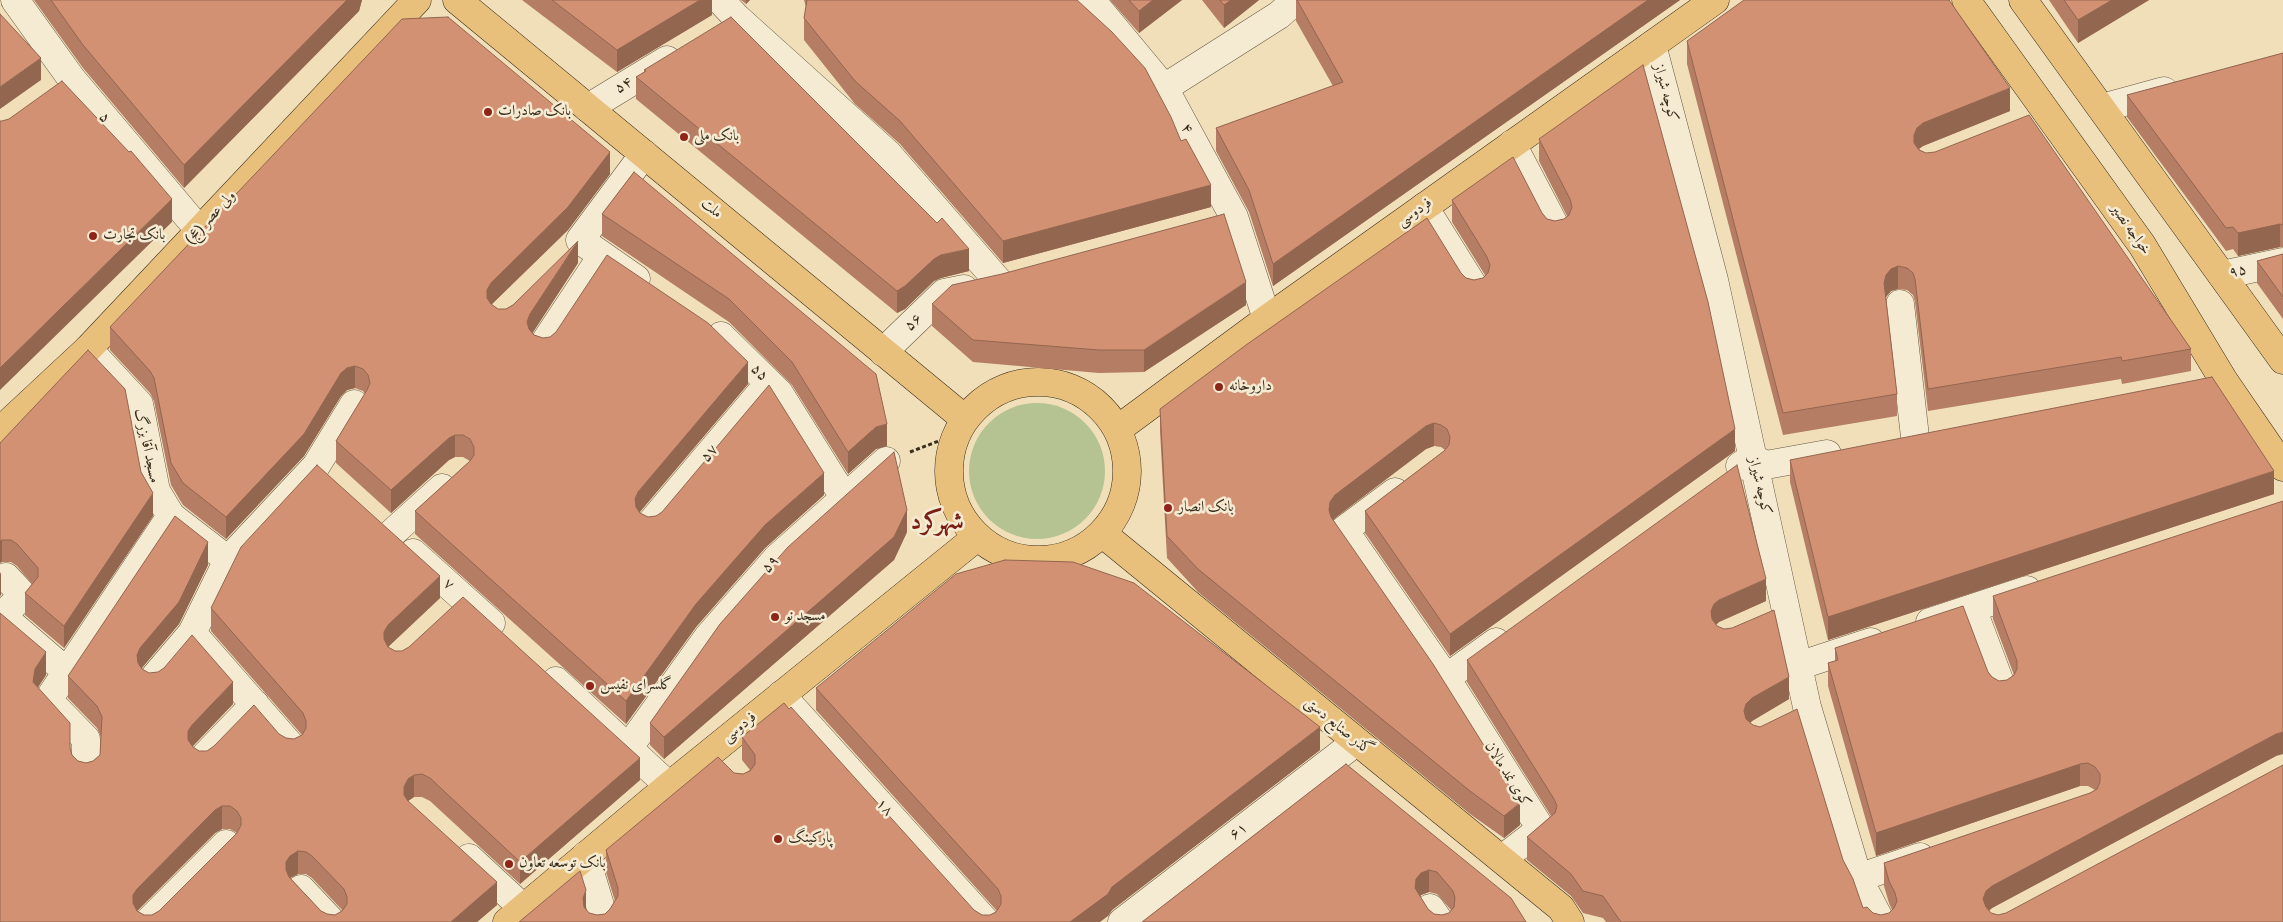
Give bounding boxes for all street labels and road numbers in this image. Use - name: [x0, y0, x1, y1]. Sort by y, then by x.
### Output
- street label: کوچه شیراز: [1649, 62, 1681, 124]
- street label: ۵۴: [612, 74, 636, 98]
- street label: ۵: [94, 109, 114, 127]
- street label: ۴: [1176, 121, 1196, 137]
- street label: ولی عصر (عج): [182, 188, 240, 248]
- street label: ملت: [697, 195, 725, 223]
- street label: فردوسی: [1394, 195, 1436, 231]
- street label: خواجه نصیر: [2106, 201, 2154, 259]
- street label: ۹۵: [2228, 261, 2248, 283]
- street label: ۵۶: [901, 310, 927, 336]
- street label: ۵۵: [746, 360, 772, 386]
- street label: مسجد آقا بزرگ: [129, 407, 163, 485]
- street label: ۵۷: [697, 441, 723, 467]
- street label: کوچه شیراز: [1744, 455, 1774, 517]
- street label: ۵۹: [758, 552, 784, 578]
- street label: ۷: [439, 575, 457, 595]
- street label: گذر صنایع دستی: [1300, 694, 1376, 760]
- street label: فردوسی: [719, 709, 761, 747]
- street label: کوی نمد مالان: [1480, 739, 1534, 811]
- street label: ۱۸: [871, 795, 897, 821]
- street label: ۶۱: [1227, 820, 1251, 844]

